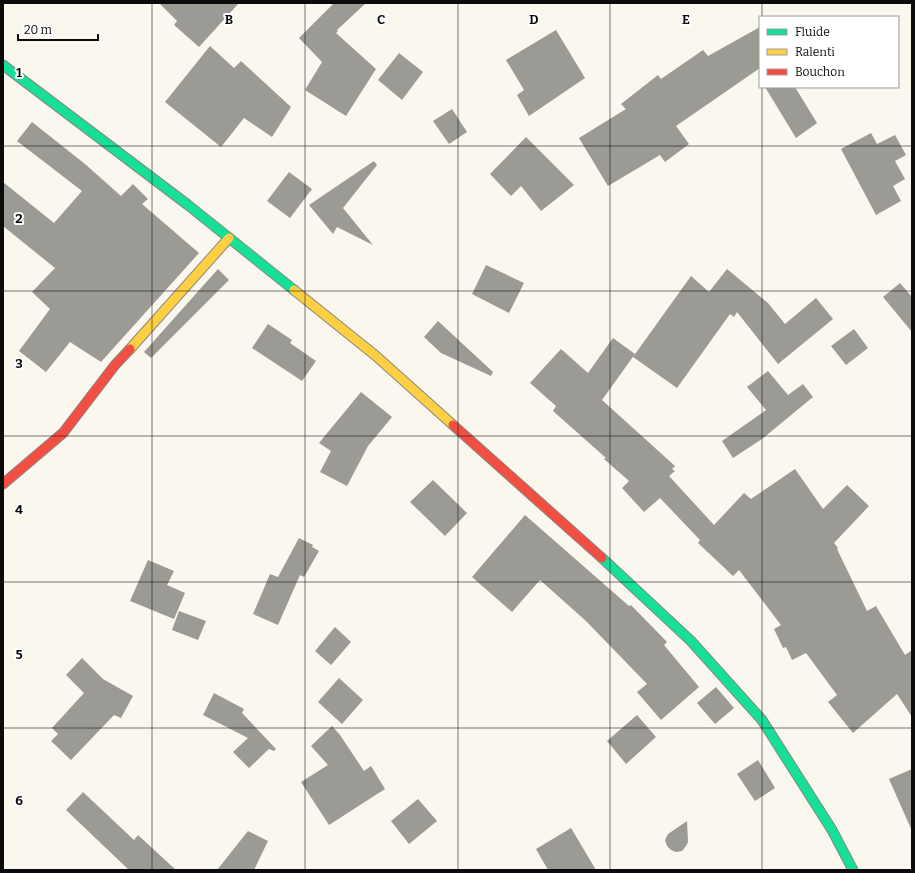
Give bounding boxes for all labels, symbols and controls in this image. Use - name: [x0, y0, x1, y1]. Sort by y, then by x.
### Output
- text: B: [225, 12, 233, 27]
- text: C: [377, 12, 385, 27]
- text: D: [529, 12, 539, 27]
- text: E: [682, 12, 690, 27]
- scale bar: [18, 16, 98, 42]
- legend: [759, 16, 899, 88]
- text: 20 m: [24, 23, 53, 37]
- text: Fluide: [795, 25, 830, 39]
- text: Ralenti: [795, 45, 835, 59]
- text: 1: [16, 65, 22, 80]
- text: Bouchon: [795, 65, 845, 79]
- text: 2: [15, 211, 23, 226]
- text: 3: [15, 356, 23, 371]
- text: 4: [15, 502, 23, 517]
- text: 5: [15, 647, 23, 662]
- text: 6: [15, 793, 23, 808]

